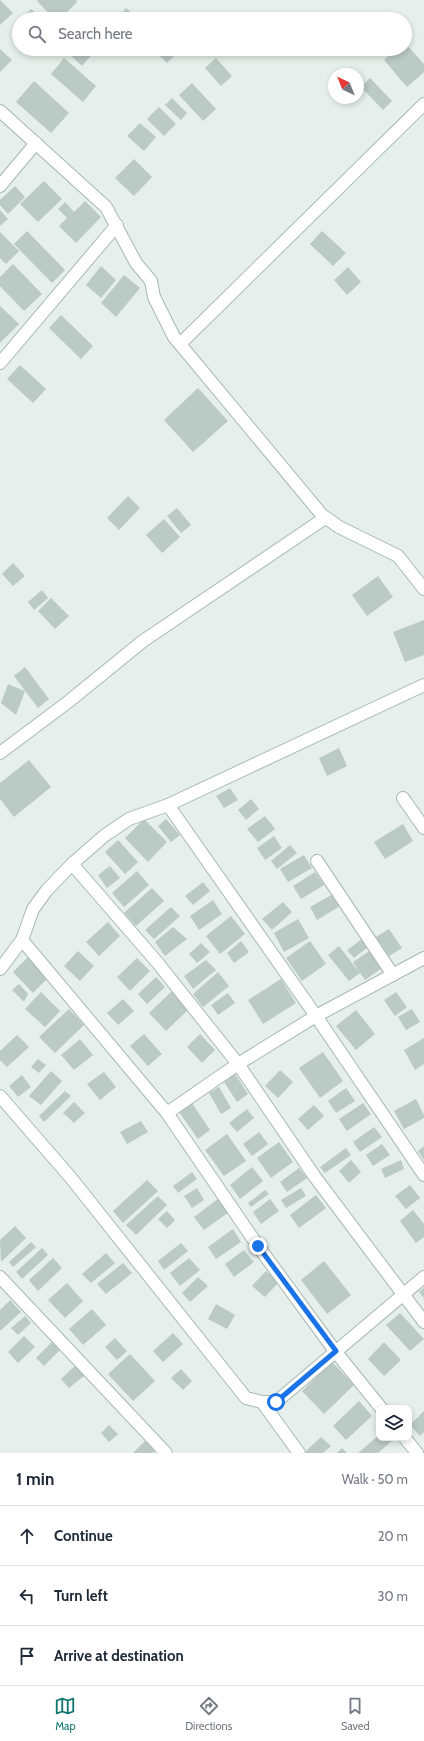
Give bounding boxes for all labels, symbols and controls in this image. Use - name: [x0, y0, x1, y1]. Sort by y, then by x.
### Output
- search box: [12, 12, 412, 56]
- icon: search: [26, 23, 48, 45]
- text: Search here: [58, 25, 133, 43]
- north arrow: [328, 68, 364, 104]
- route end: [249, 1237, 267, 1255]
- route start: [267, 1393, 285, 1411]
- map controls: [376, 1405, 412, 1441]
- button: layers: [376, 1405, 412, 1441]
- text: 1 min: [16, 1469, 54, 1489]
- text: Walk · 50 m: [342, 1471, 408, 1487]
- icon: ahead: [16, 1525, 38, 1547]
- text: Continue: [54, 1527, 113, 1545]
- text: 20 m: [378, 1528, 408, 1544]
- icon: left: [16, 1585, 38, 1607]
- text: Turn left: [54, 1587, 108, 1605]
- text: 30 m: [378, 1588, 408, 1604]
- icon: arrive: [16, 1645, 38, 1667]
- text: Arrive at destination: [54, 1647, 184, 1665]
- tab: Map: [54, 1695, 76, 1733]
- tab: Directions: [185, 1695, 232, 1733]
- tab: Saved: [341, 1695, 370, 1733]

